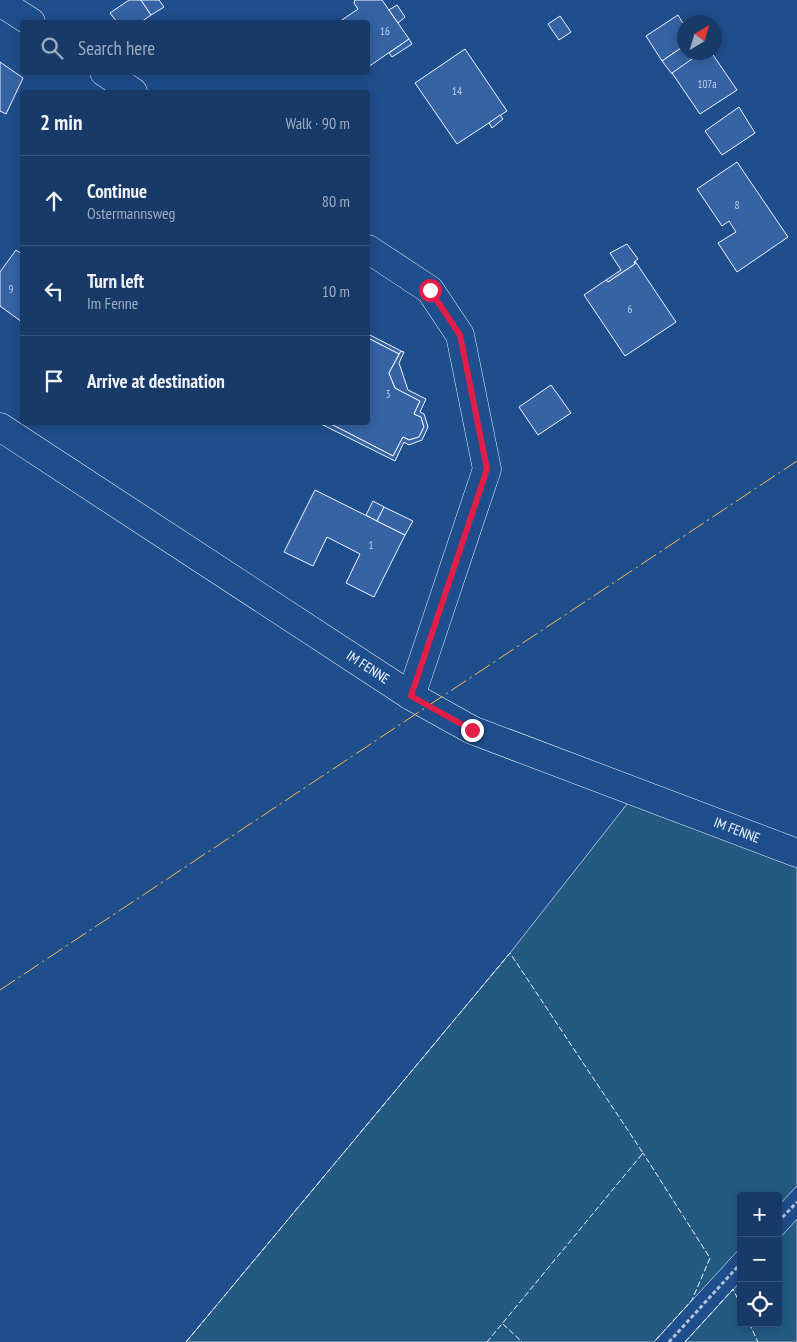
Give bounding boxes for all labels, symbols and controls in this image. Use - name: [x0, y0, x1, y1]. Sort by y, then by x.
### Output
- north arrow: [677, 15, 722, 60]
- search box: [20, 20, 370, 75]
- house number: 16: [380, 24, 390, 38]
- icon: search: [38, 34, 66, 62]
- text: Search here: [78, 36, 155, 60]
- house number: 107a: [697, 77, 717, 91]
- house number: 14: [452, 84, 462, 98]
- text: 2 min: [40, 109, 82, 136]
- text: Walk · 90 m: [285, 113, 350, 133]
- text: Continue: [87, 179, 147, 203]
- icon: ahead: [40, 187, 68, 215]
- text: 80 m: [322, 191, 350, 211]
- house number: 8: [735, 198, 740, 212]
- text: Ostermannsweg: [87, 203, 175, 223]
- text: Turn left: [87, 269, 144, 293]
- icon: left: [40, 277, 68, 305]
- route start: [419, 279, 442, 302]
- text: 10 m: [322, 281, 350, 301]
- house number: 9: [9, 282, 14, 296]
- text: Im Fenne: [87, 293, 138, 313]
- house number: 6: [628, 302, 633, 316]
- icon: arrive: [40, 367, 68, 395]
- text: Arrive at destination: [87, 369, 225, 393]
- house number: 3: [386, 387, 391, 401]
- house number: 1: [369, 538, 374, 552]
- street label: IM FENNE: [343, 646, 393, 688]
- route end: [461, 719, 484, 742]
- street label: IM FENNE: [711, 813, 763, 847]
- map controls: [737, 1192, 782, 1327]
- button: +: [737, 1192, 782, 1237]
- button: −: [737, 1237, 782, 1282]
- button: locate: [737, 1282, 782, 1327]

